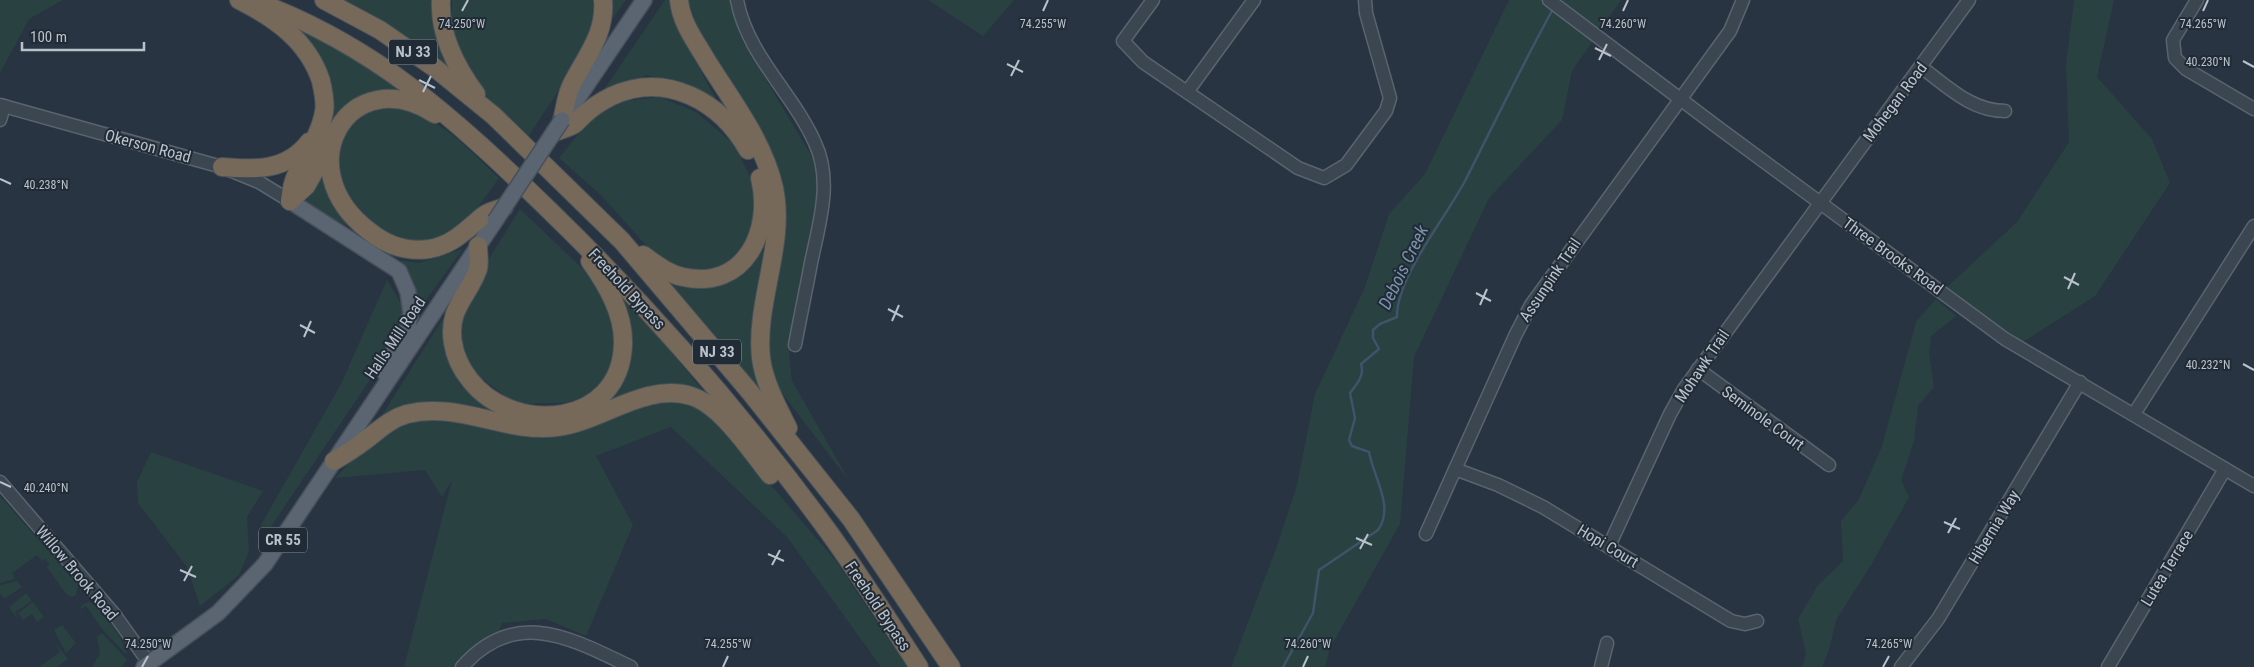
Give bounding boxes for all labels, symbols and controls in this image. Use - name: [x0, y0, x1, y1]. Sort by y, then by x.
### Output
- text: 74.250°W: [439, 17, 485, 31]
- text: 74.255°W: [1020, 17, 1066, 31]
- text: 74.260°W: [1600, 17, 1646, 31]
- text: 74.265°W: [2180, 17, 2226, 31]
- scale bar: [22, 20, 145, 52]
- text: 100 m: [30, 28, 67, 46]
- road number: NJ 33: [389, 40, 437, 64]
- text: 40.230°N: [2186, 55, 2230, 69]
- street label: Mohegan Road: [1859, 59, 1931, 145]
- street label: Okerson Road: [103, 125, 193, 167]
- text: 40.238°N: [24, 178, 68, 192]
- street label: Three Brooks Road: [1839, 213, 1947, 299]
- water label: Debois Creek: [1374, 221, 1433, 312]
- street label: Assunpink Trail: [1515, 235, 1585, 325]
- street label: Freehold Bypass: [585, 245, 669, 333]
- street label: Halls Mill Road: [361, 293, 429, 383]
- street label: Mohawk Trail: [1671, 326, 1733, 406]
- road number: NJ 33: [693, 340, 741, 364]
- text: 40.232°N: [2186, 358, 2230, 372]
- street label: Seminole Court: [1718, 382, 1808, 454]
- text: 40.240°N: [24, 481, 68, 495]
- street label: Hibernia Way: [1965, 486, 2024, 567]
- street label: Hopi Court: [1574, 520, 1642, 572]
- street label: Willow Brook Road: [32, 522, 122, 624]
- street label: Lutea Terrace: [2137, 527, 2197, 609]
- road number: CR 55: [259, 528, 307, 552]
- street label: Freehold Bypass: [841, 558, 915, 654]
- text: 74.250°W: [125, 637, 171, 651]
- text: 74.255°W: [705, 637, 751, 651]
- text: 74.260°W: [1285, 637, 1331, 651]
- text: 74.265°W: [1866, 637, 1912, 651]

